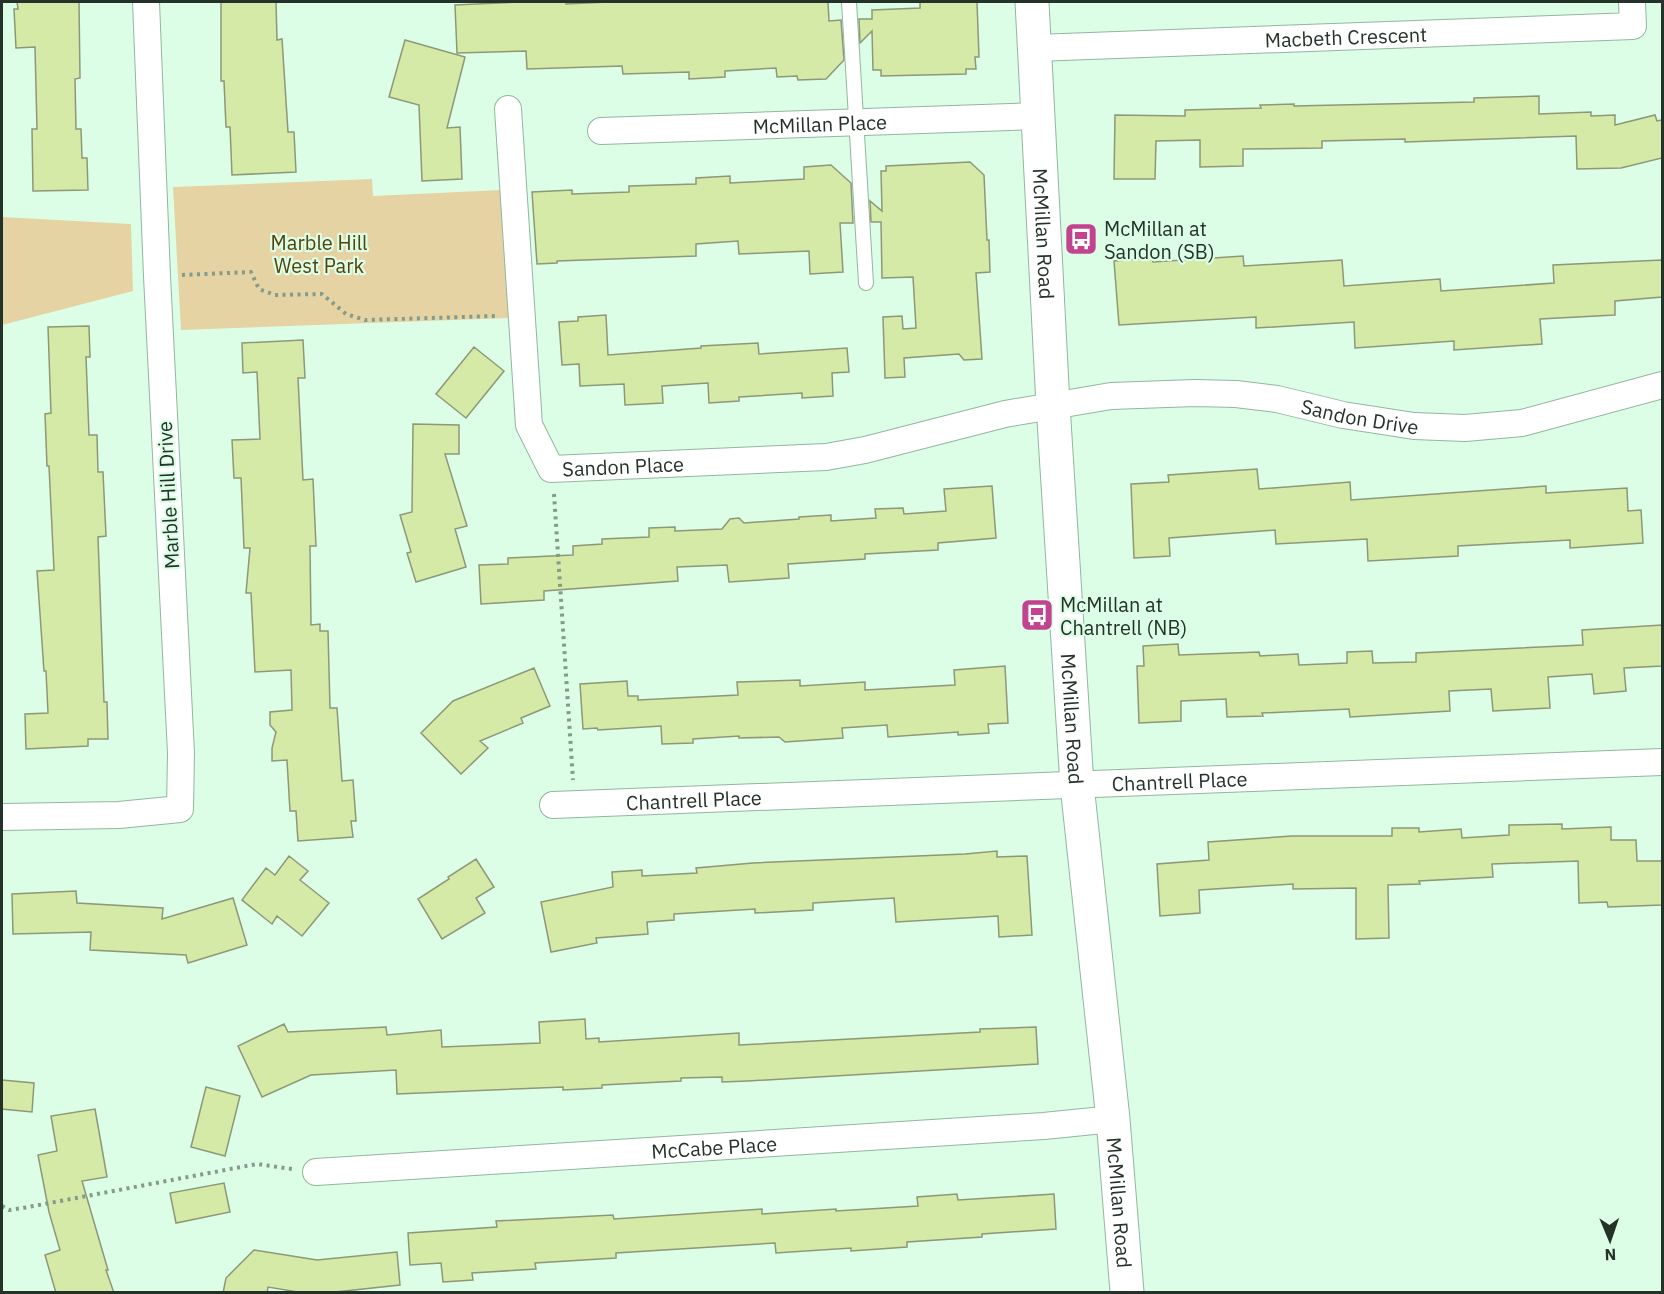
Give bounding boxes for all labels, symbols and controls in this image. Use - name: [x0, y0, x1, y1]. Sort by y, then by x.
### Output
- street label: Macbeth Crescent: [1264, 20, 1427, 53]
- street label: McMillan Place: [752, 108, 887, 139]
- street label: McMillan Road: [1027, 167, 1061, 300]
- place label: McMillan at Sandon (SB): [1104, 215, 1215, 265]
- bus stop icon: McMillan at Sandon (SB): [1063, 221, 1099, 257]
- park label: Marble Hill West Park: [271, 229, 367, 279]
- street label: Sandon Drive: [1298, 392, 1421, 440]
- street label: Marble Hill Drive: [151, 420, 185, 570]
- street label: Sandon Place: [562, 450, 684, 482]
- place label: McMillan at Chantrell (NB): [1060, 591, 1187, 641]
- bus stop icon: McMillan at Chantrell (NB): [1019, 597, 1055, 633]
- street label: McMillan Road: [1055, 653, 1090, 785]
- street label: Chantrell Place: [1111, 765, 1248, 797]
- street label: Chantrell Place: [625, 783, 762, 816]
- street label: McCabe Place: [651, 1129, 778, 1164]
- street label: McMillan Road: [1101, 1136, 1139, 1269]
- north arrow: [1580, 1210, 1640, 1270]
- text: N: [1604, 1245, 1617, 1265]

